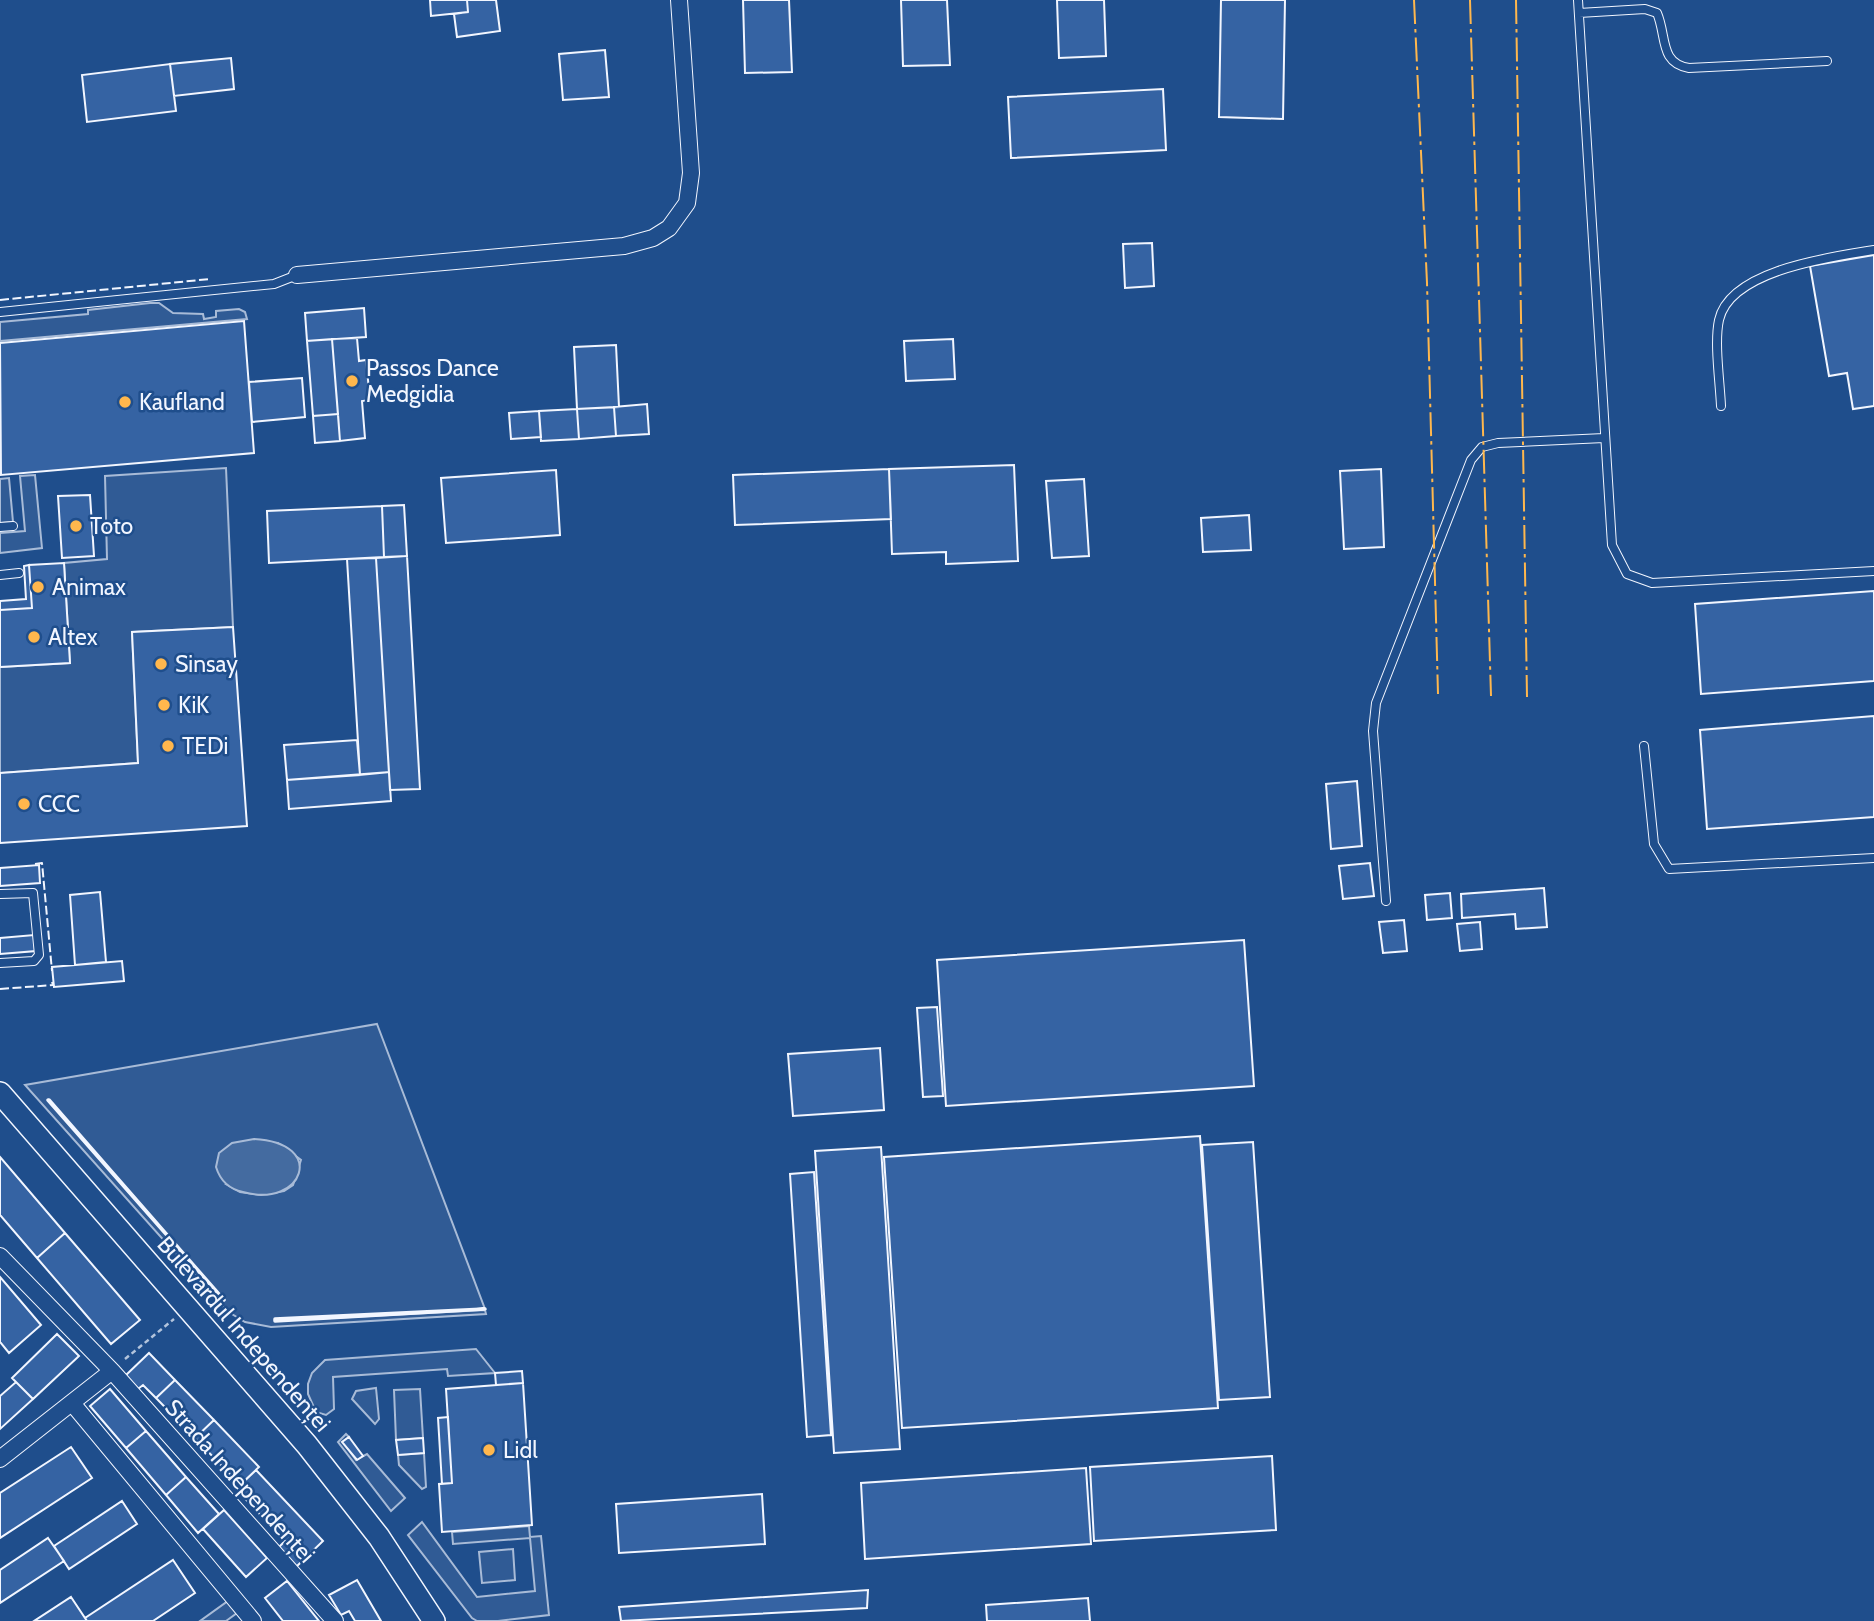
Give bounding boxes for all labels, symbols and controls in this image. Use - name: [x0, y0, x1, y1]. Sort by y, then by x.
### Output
- place label: Passos Dance Medgidia: [366, 354, 499, 408]
- marker: Passos Dance Medgidia: [344, 373, 360, 389]
- place label: Kaufland: [139, 388, 225, 416]
- marker: Kaufland: [117, 394, 133, 410]
- place label: Toto: [90, 512, 133, 540]
- marker: Toto: [68, 518, 84, 534]
- place label: Animax: [52, 573, 126, 601]
- marker: Animax: [30, 579, 46, 595]
- place label: Altex: [48, 623, 98, 651]
- marker: Altex: [26, 629, 42, 645]
- place label: Sinsay: [175, 650, 238, 678]
- marker: Sinsay: [153, 656, 169, 672]
- place label: KiK: [178, 691, 209, 719]
- marker: KiK: [156, 697, 172, 713]
- place label: TEDi: [182, 732, 228, 760]
- marker: TEDi: [160, 738, 176, 754]
- place label: CCC: [38, 790, 80, 818]
- marker: CCC: [16, 796, 32, 812]
- street label: Bulevardul Independenței: [151, 1231, 336, 1438]
- street label: Strada Independenței: [159, 1394, 321, 1569]
- place label: Lidl: [503, 1436, 538, 1464]
- marker: Lidl: [481, 1442, 497, 1458]

